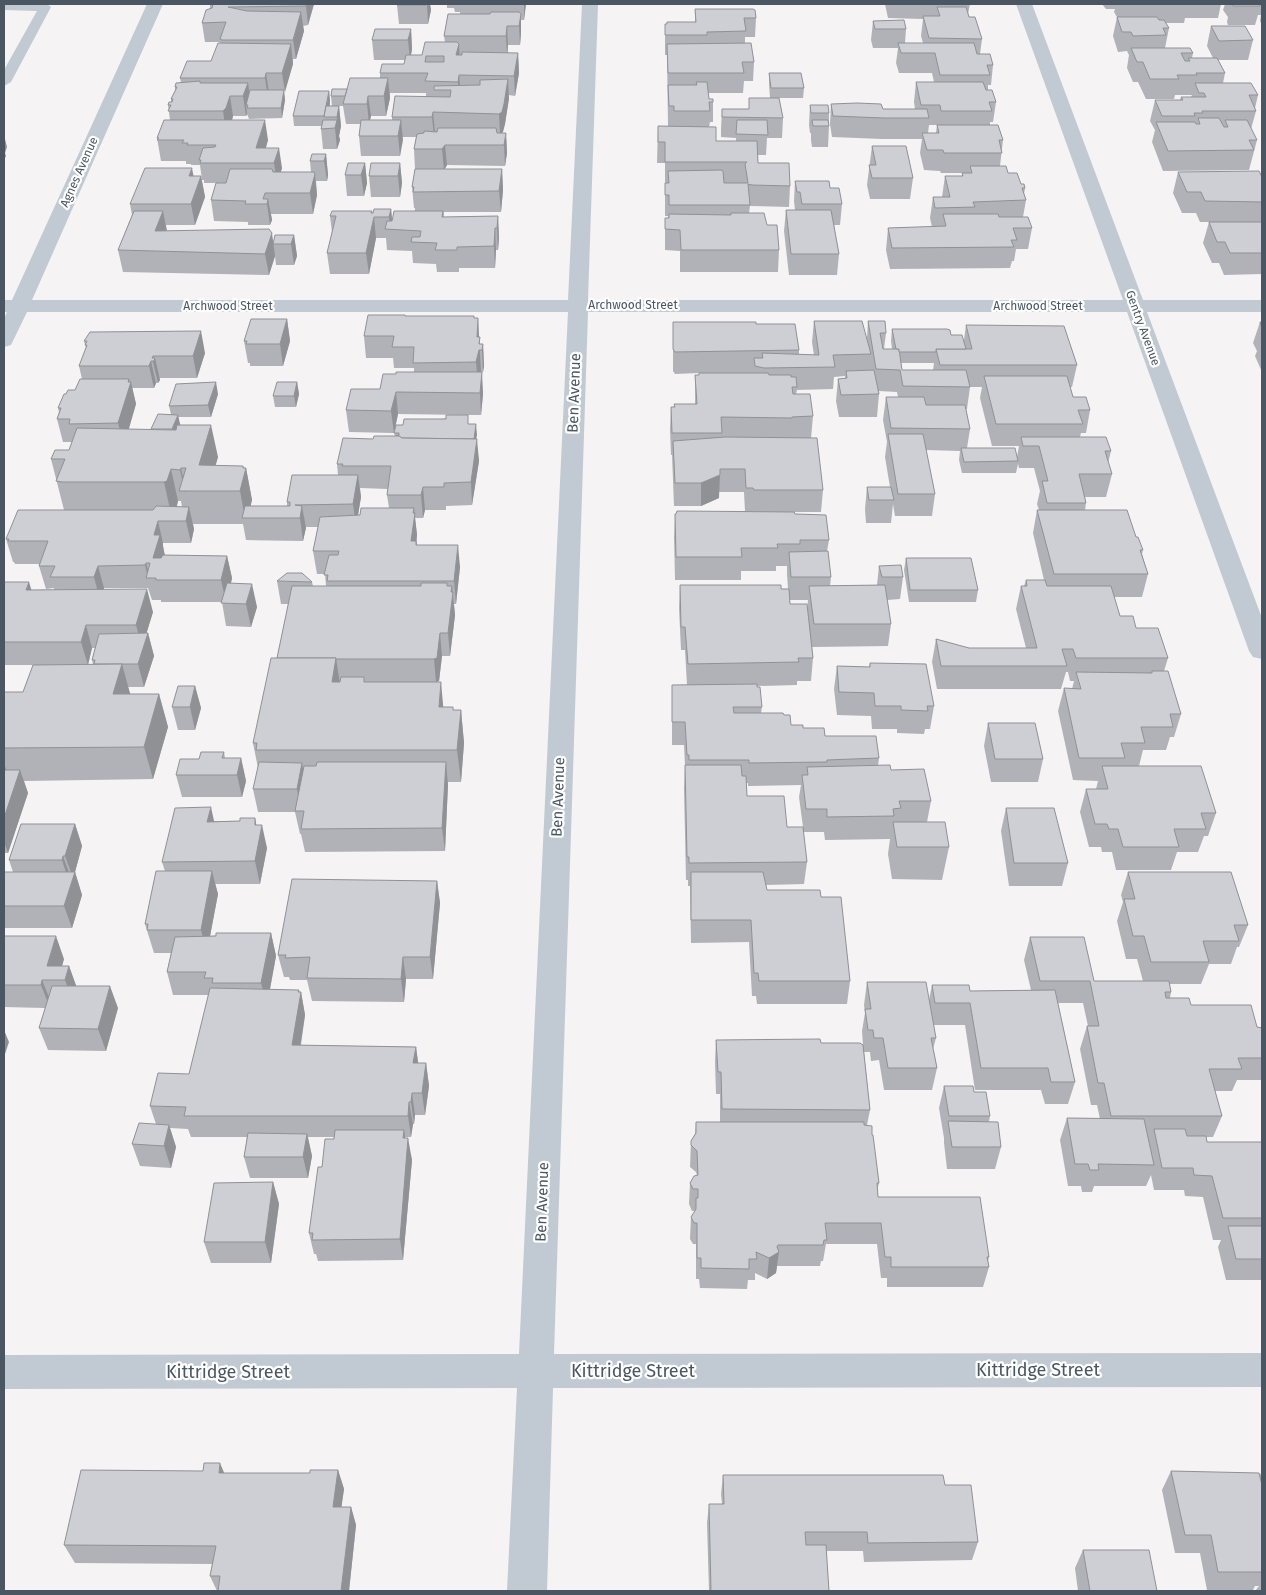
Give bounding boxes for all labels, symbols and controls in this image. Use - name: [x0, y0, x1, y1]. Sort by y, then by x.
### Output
- street label: Agnes Avenue: [57, 135, 101, 209]
- street label: Gentry Avenue: [1123, 288, 1163, 368]
- street label: Archwood Street: [588, 298, 678, 312]
- street label: Archwood Street: [183, 299, 273, 313]
- street label: Archwood Street: [993, 299, 1083, 313]
- street label: Ben Avenue: [564, 353, 584, 433]
- street label: Ben Avenue: [548, 757, 568, 837]
- street label: Ben Avenue: [532, 1162, 552, 1242]
- street label: Kittridge Street: [976, 1359, 1100, 1381]
- street label: Kittridge Street: [571, 1360, 695, 1382]
- street label: Kittridge Street: [166, 1361, 290, 1383]

